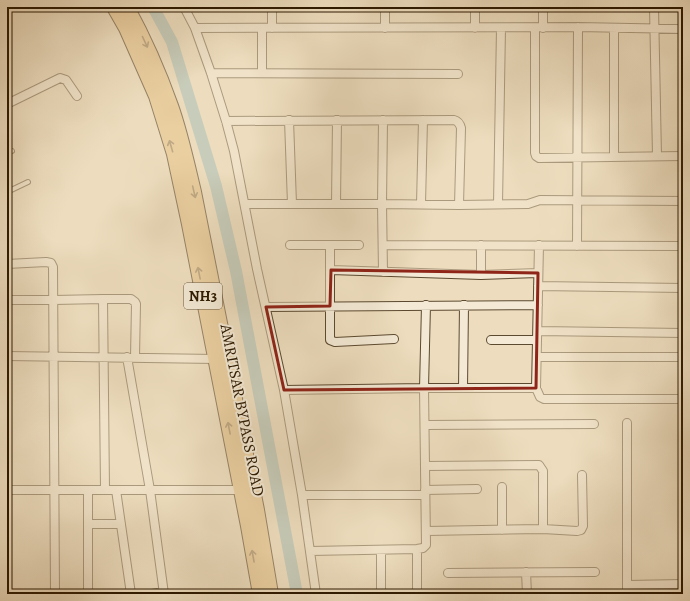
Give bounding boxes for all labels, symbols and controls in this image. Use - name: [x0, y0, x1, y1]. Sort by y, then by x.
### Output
- one-way arrow: [142, 36, 149, 48]
- one-way arrow: [167, 140, 174, 153]
- one-way arrow: [191, 185, 199, 198]
- one-way arrow: [195, 267, 203, 280]
- road number: NH3: [184, 283, 222, 309]
- street label: AMRITSAR BYPASS ROAD: [214, 321, 269, 498]
- one-way arrow: [225, 422, 233, 435]
- one-way arrow: [249, 549, 257, 562]

